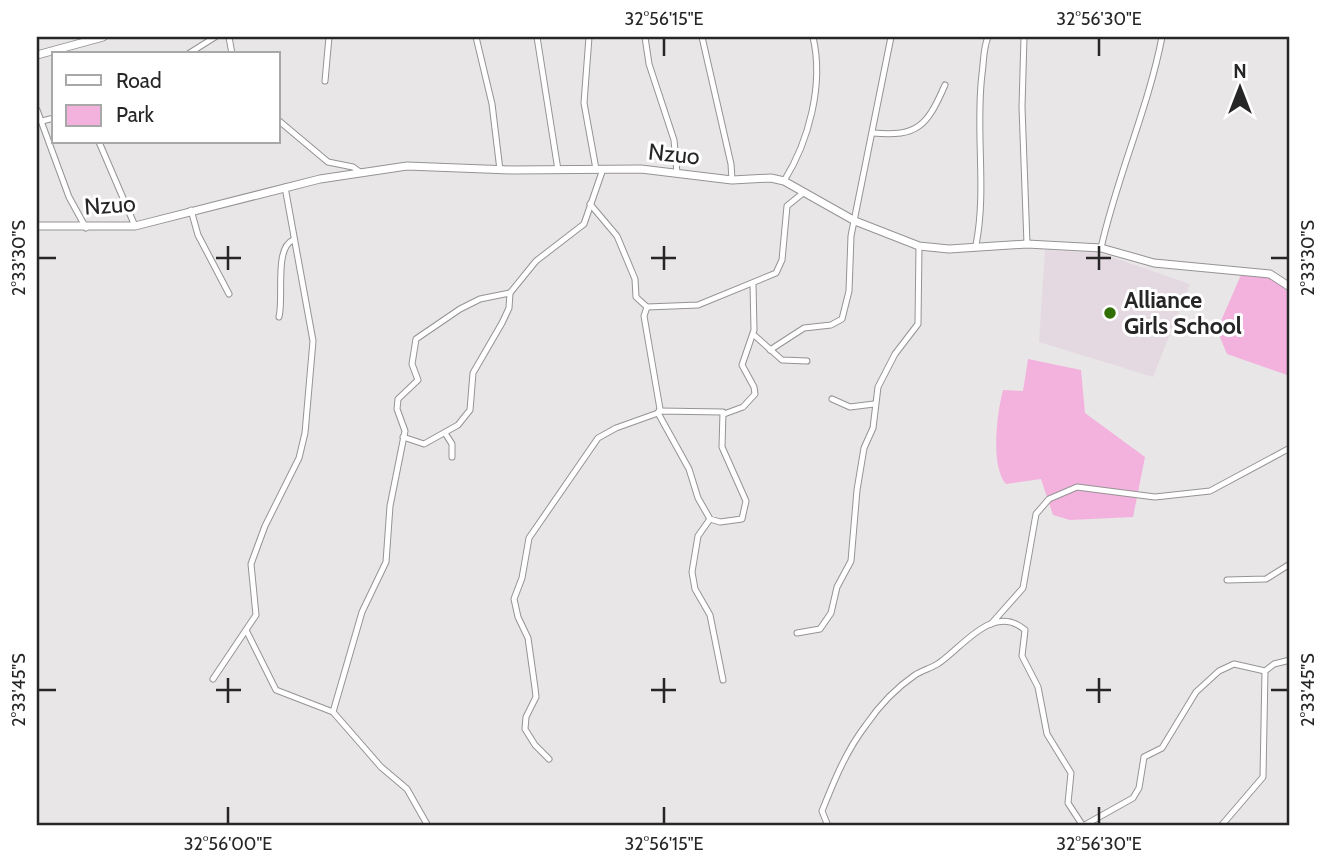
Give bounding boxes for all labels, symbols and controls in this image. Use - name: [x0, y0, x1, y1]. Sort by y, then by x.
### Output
- text: 32°56'15"E: [625, 8, 703, 30]
- text: 32°56'30"E: [1056, 8, 1142, 30]
- legend: [52, 52, 280, 144]
- north arrow: [1204, 52, 1274, 122]
- text: N: [1233, 60, 1247, 83]
- text: Road: [116, 68, 162, 93]
- text: Park: [116, 102, 154, 127]
- street label: Nzuo: [647, 137, 701, 171]
- street label: Nzuo: [83, 189, 137, 221]
- text: 2°33'30"S: [8, 220, 30, 296]
- text: 2°33'30"S: [1297, 220, 1319, 296]
- place label: Alliance Girls School: [1124, 286, 1242, 340]
- marker: Alliance Girls School: [1102, 305, 1118, 321]
- text: 2°33'45"S: [8, 653, 30, 727]
- text: 2°33'45"S: [1297, 653, 1319, 727]
- text: 32°56'00"E: [184, 833, 272, 855]
- text: 32°56'15"E: [625, 833, 703, 855]
- text: 32°56'30"E: [1056, 833, 1142, 855]

